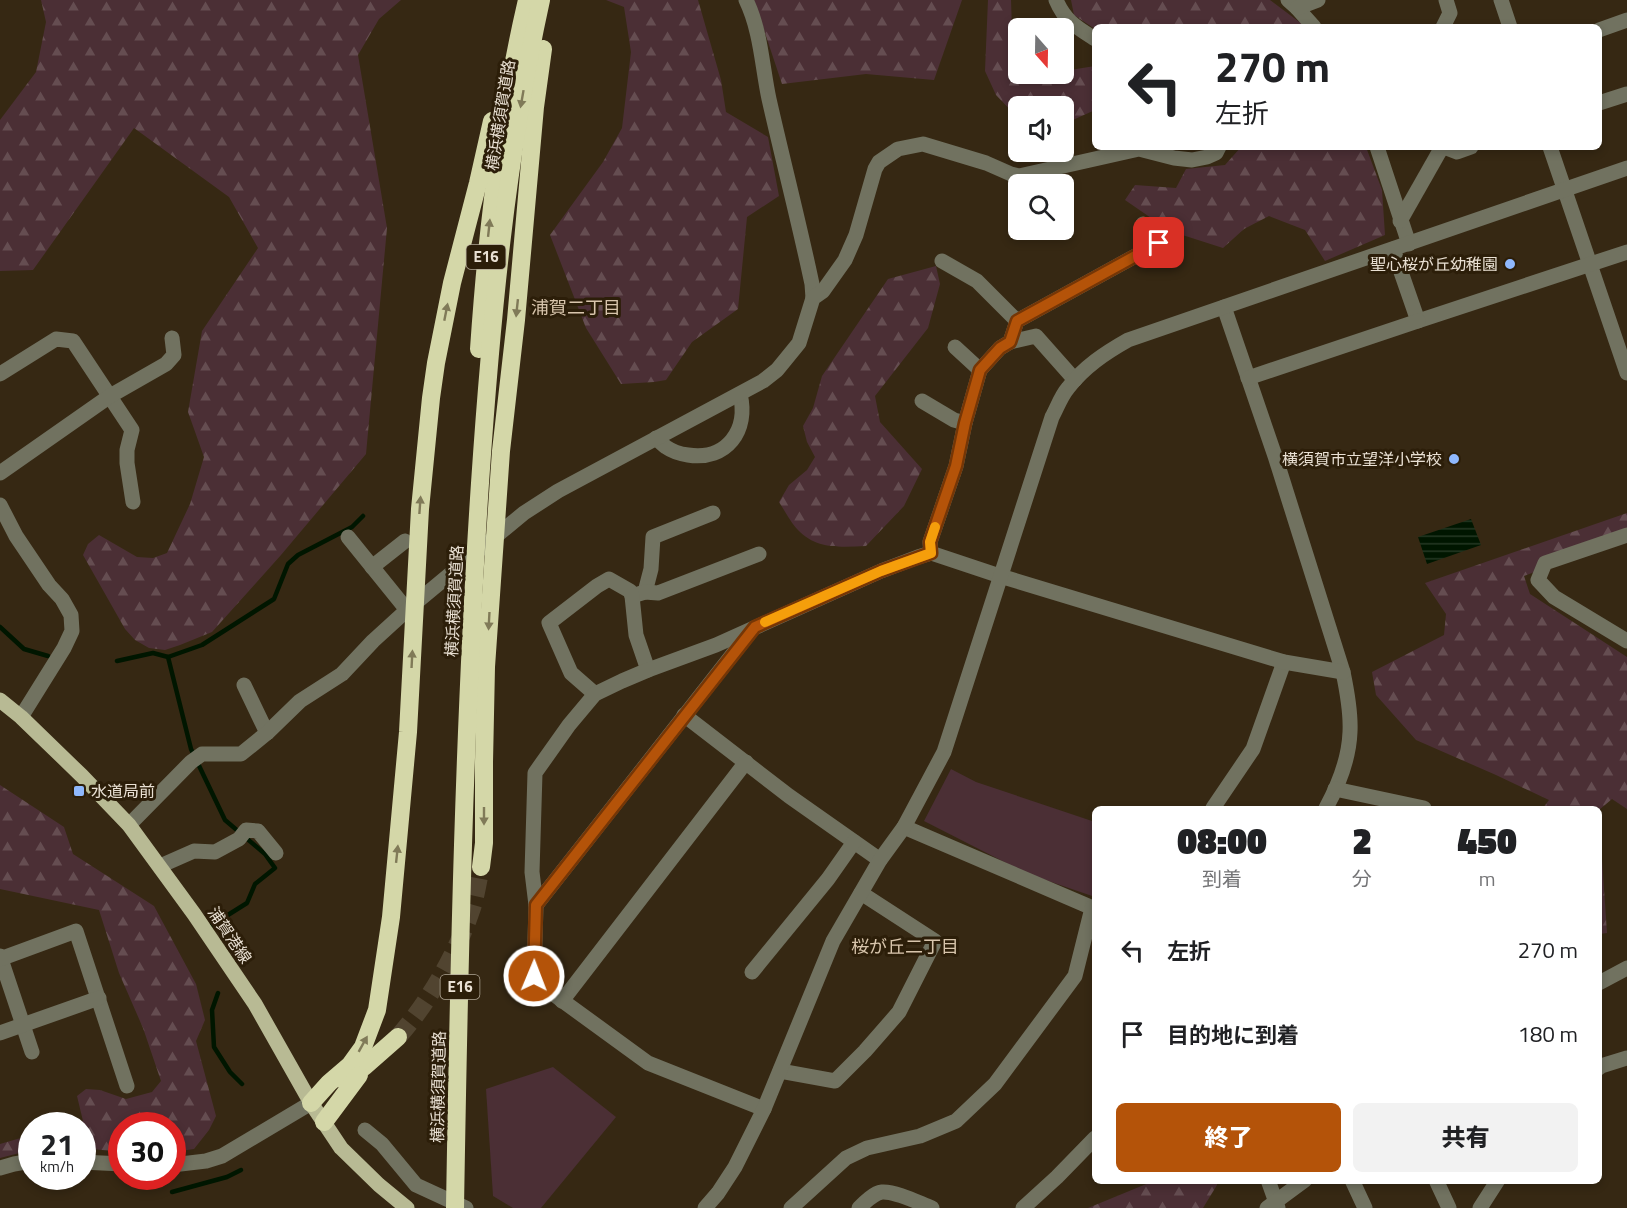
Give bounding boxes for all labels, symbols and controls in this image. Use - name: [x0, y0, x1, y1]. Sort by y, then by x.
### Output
- north arrow: [1008, 18, 1074, 84]
- map controls: [1008, 18, 1074, 240]
- text: 270 m: [1215, 34, 1330, 98]
- icon: left: [1116, 48, 1194, 126]
- street label: 横浜横須賀道路: [479, 58, 521, 172]
- one-way arrow: [517, 89, 526, 108]
- text: 左折: [1215, 92, 1269, 133]
- button: sound: [1008, 96, 1074, 162]
- button: search: [1008, 174, 1074, 240]
- pin: [1133, 217, 1184, 268]
- one-way arrow: [484, 218, 494, 237]
- icon: arrive: [1142, 226, 1175, 259]
- road number: E16: [466, 245, 506, 269]
- place label: 聖心桜が丘幼稚園: [1370, 252, 1498, 276]
- marker: 聖心桜が丘幼稚園: [1503, 257, 1517, 271]
- district label: 浦賀二丁目: [531, 294, 621, 321]
- one-way arrow: [512, 299, 522, 318]
- one-way arrow: [442, 302, 451, 321]
- place label: 横須賀市立望洋小学校: [1282, 447, 1442, 471]
- marker: 横須賀市立望洋小学校: [1447, 452, 1461, 466]
- one-way arrow: [416, 496, 425, 515]
- street label: 横浜横須賀道路: [439, 544, 469, 658]
- one-way arrow: [485, 612, 494, 631]
- one-way arrow: [408, 650, 417, 669]
- place label: 水道局前: [91, 779, 155, 803]
- marker: 水道局前: [72, 784, 86, 798]
- one-way arrow: [479, 806, 489, 825]
- text: 08:00: [1177, 813, 1267, 868]
- text: 2: [1352, 813, 1372, 868]
- text: 450: [1457, 813, 1517, 868]
- one-way arrow: [392, 844, 402, 863]
- text: 到着: [1202, 863, 1242, 894]
- text: 分: [1352, 863, 1372, 894]
- text: m: [1479, 863, 1495, 894]
- street label: 浦賀港線: [202, 902, 258, 968]
- district label: 桜が丘二丁目: [851, 933, 959, 960]
- text: 270 m: [1518, 933, 1578, 967]
- icon: left: [1116, 934, 1149, 967]
- text: 左折: [1167, 934, 1211, 968]
- position arrow: [502, 944, 566, 1008]
- road number: E16: [440, 975, 480, 999]
- text: 180 m: [1518, 1017, 1578, 1051]
- icon: arrive: [1116, 1018, 1149, 1051]
- text: 目的地に到着: [1167, 1018, 1299, 1052]
- street label: 横浜横須賀道路: [425, 1031, 451, 1143]
- one-way arrow: [358, 1035, 368, 1052]
- button: 終了: [1116, 1103, 1341, 1172]
- button: 共有: [1353, 1103, 1578, 1172]
- speed limit sign: 30: [108, 1112, 186, 1190]
- text: 21: [40, 1121, 74, 1167]
- text: km/h: [40, 1155, 74, 1178]

